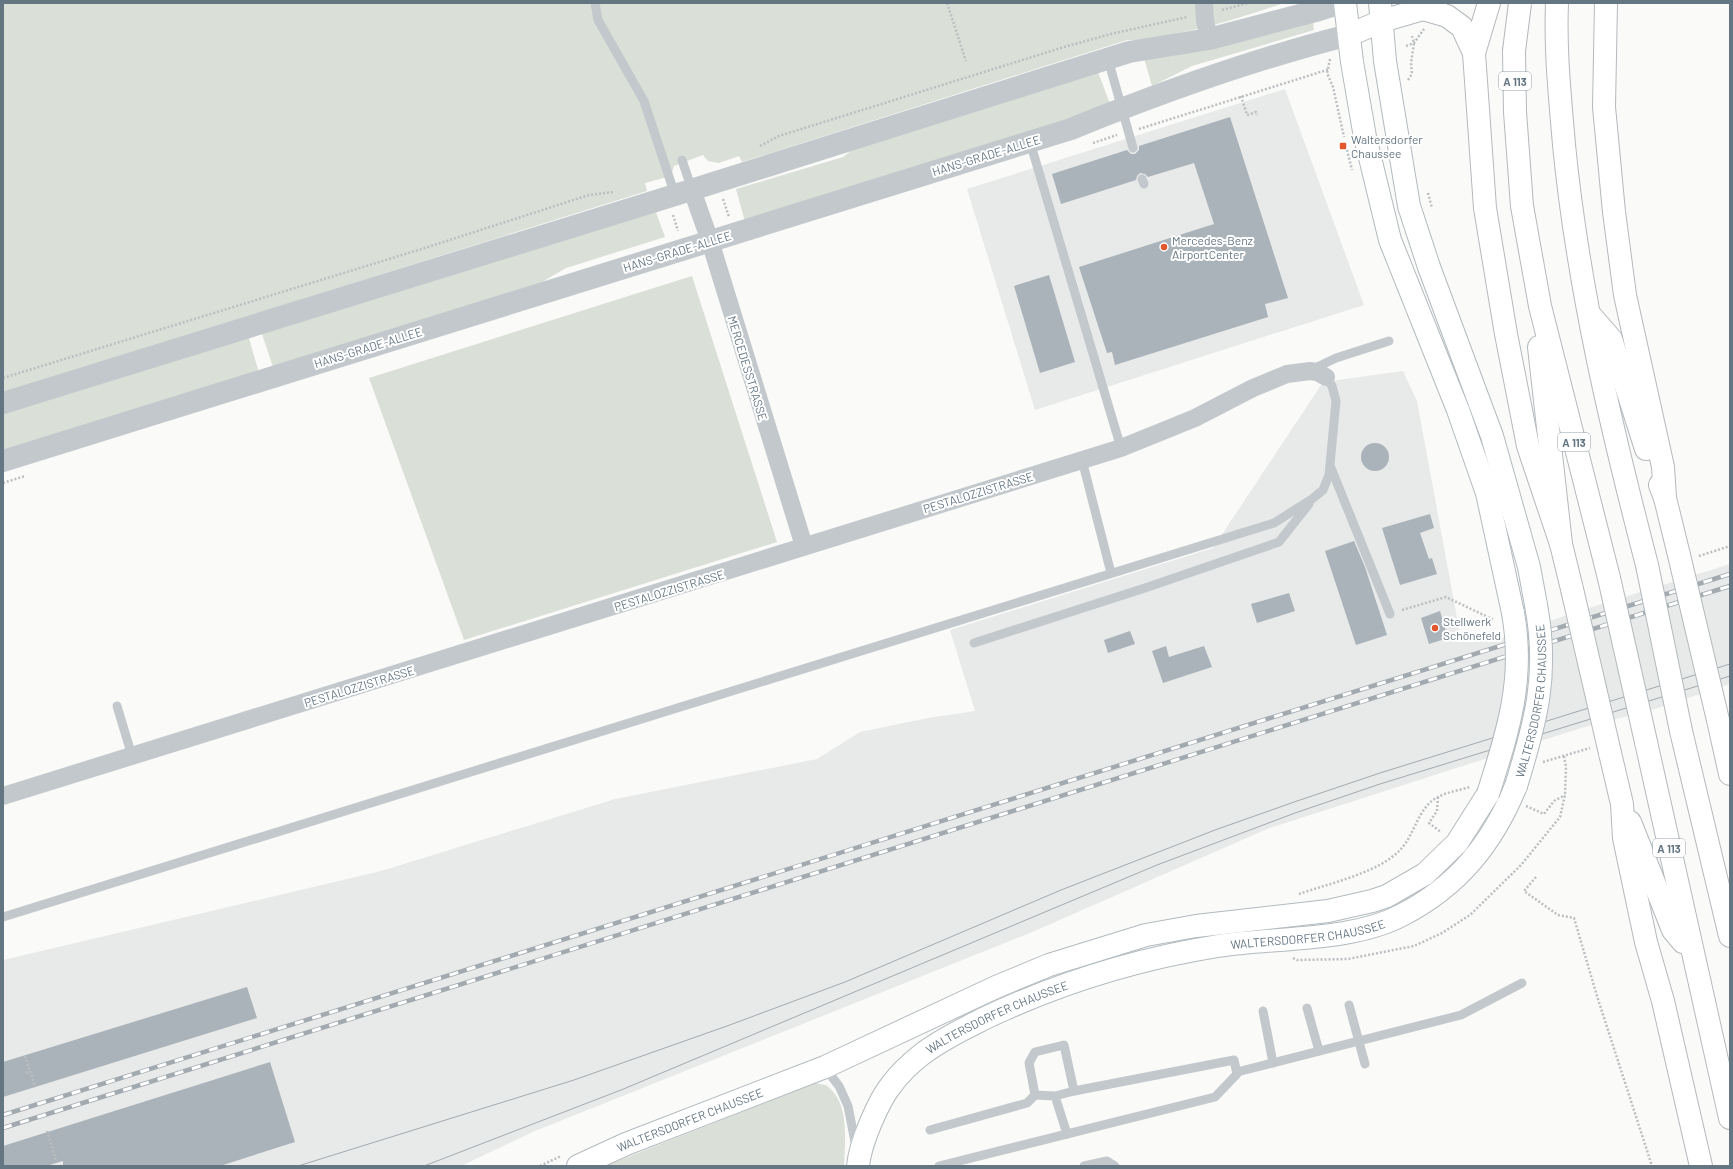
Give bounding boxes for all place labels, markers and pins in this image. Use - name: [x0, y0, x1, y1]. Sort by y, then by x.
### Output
- place label: Waltersdorfer Chaussee: [1351, 132, 1423, 160]
- marker: Waltersdorfer Chaussee: [1338, 141, 1348, 151]
- place label: Mercedes-Benz AirportCenter: [1172, 233, 1253, 261]
- marker: Mercedes-Benz AirportCenter: [1159, 242, 1169, 252]
- place label: Stellwerk Schönefeld: [1443, 614, 1501, 642]
- marker: Stellwerk Schönefeld: [1430, 623, 1440, 633]

